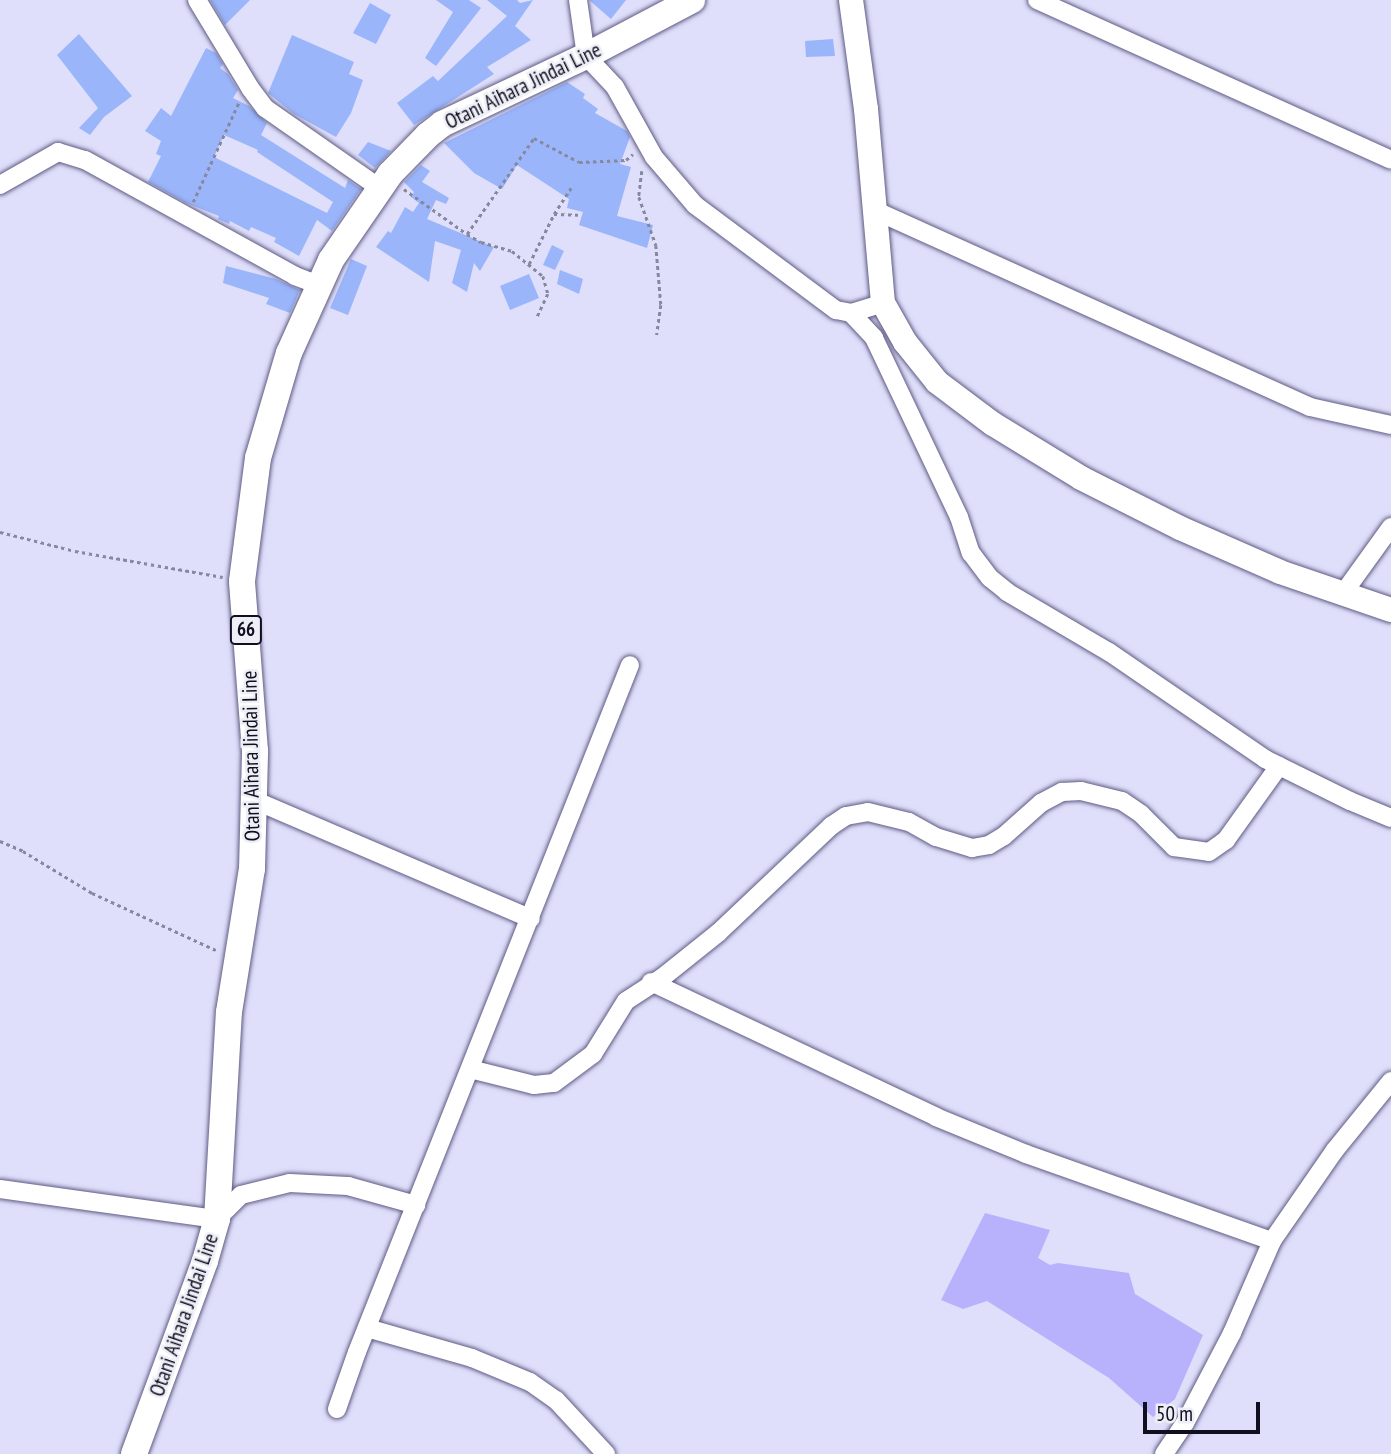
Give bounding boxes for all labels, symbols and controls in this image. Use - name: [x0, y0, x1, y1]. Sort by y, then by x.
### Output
- street label: Otani Aihara Jindai Line: [441, 37, 605, 135]
- road number: 66: [229, 614, 264, 646]
- street label: Otani Aihara Jindai Line: [237, 670, 265, 842]
- street label: Otani Aihara Jindai Line: [144, 1230, 224, 1400]
- scale bar: [1146, 1388, 1263, 1432]
- text: 50 m: [1156, 1400, 1193, 1427]

